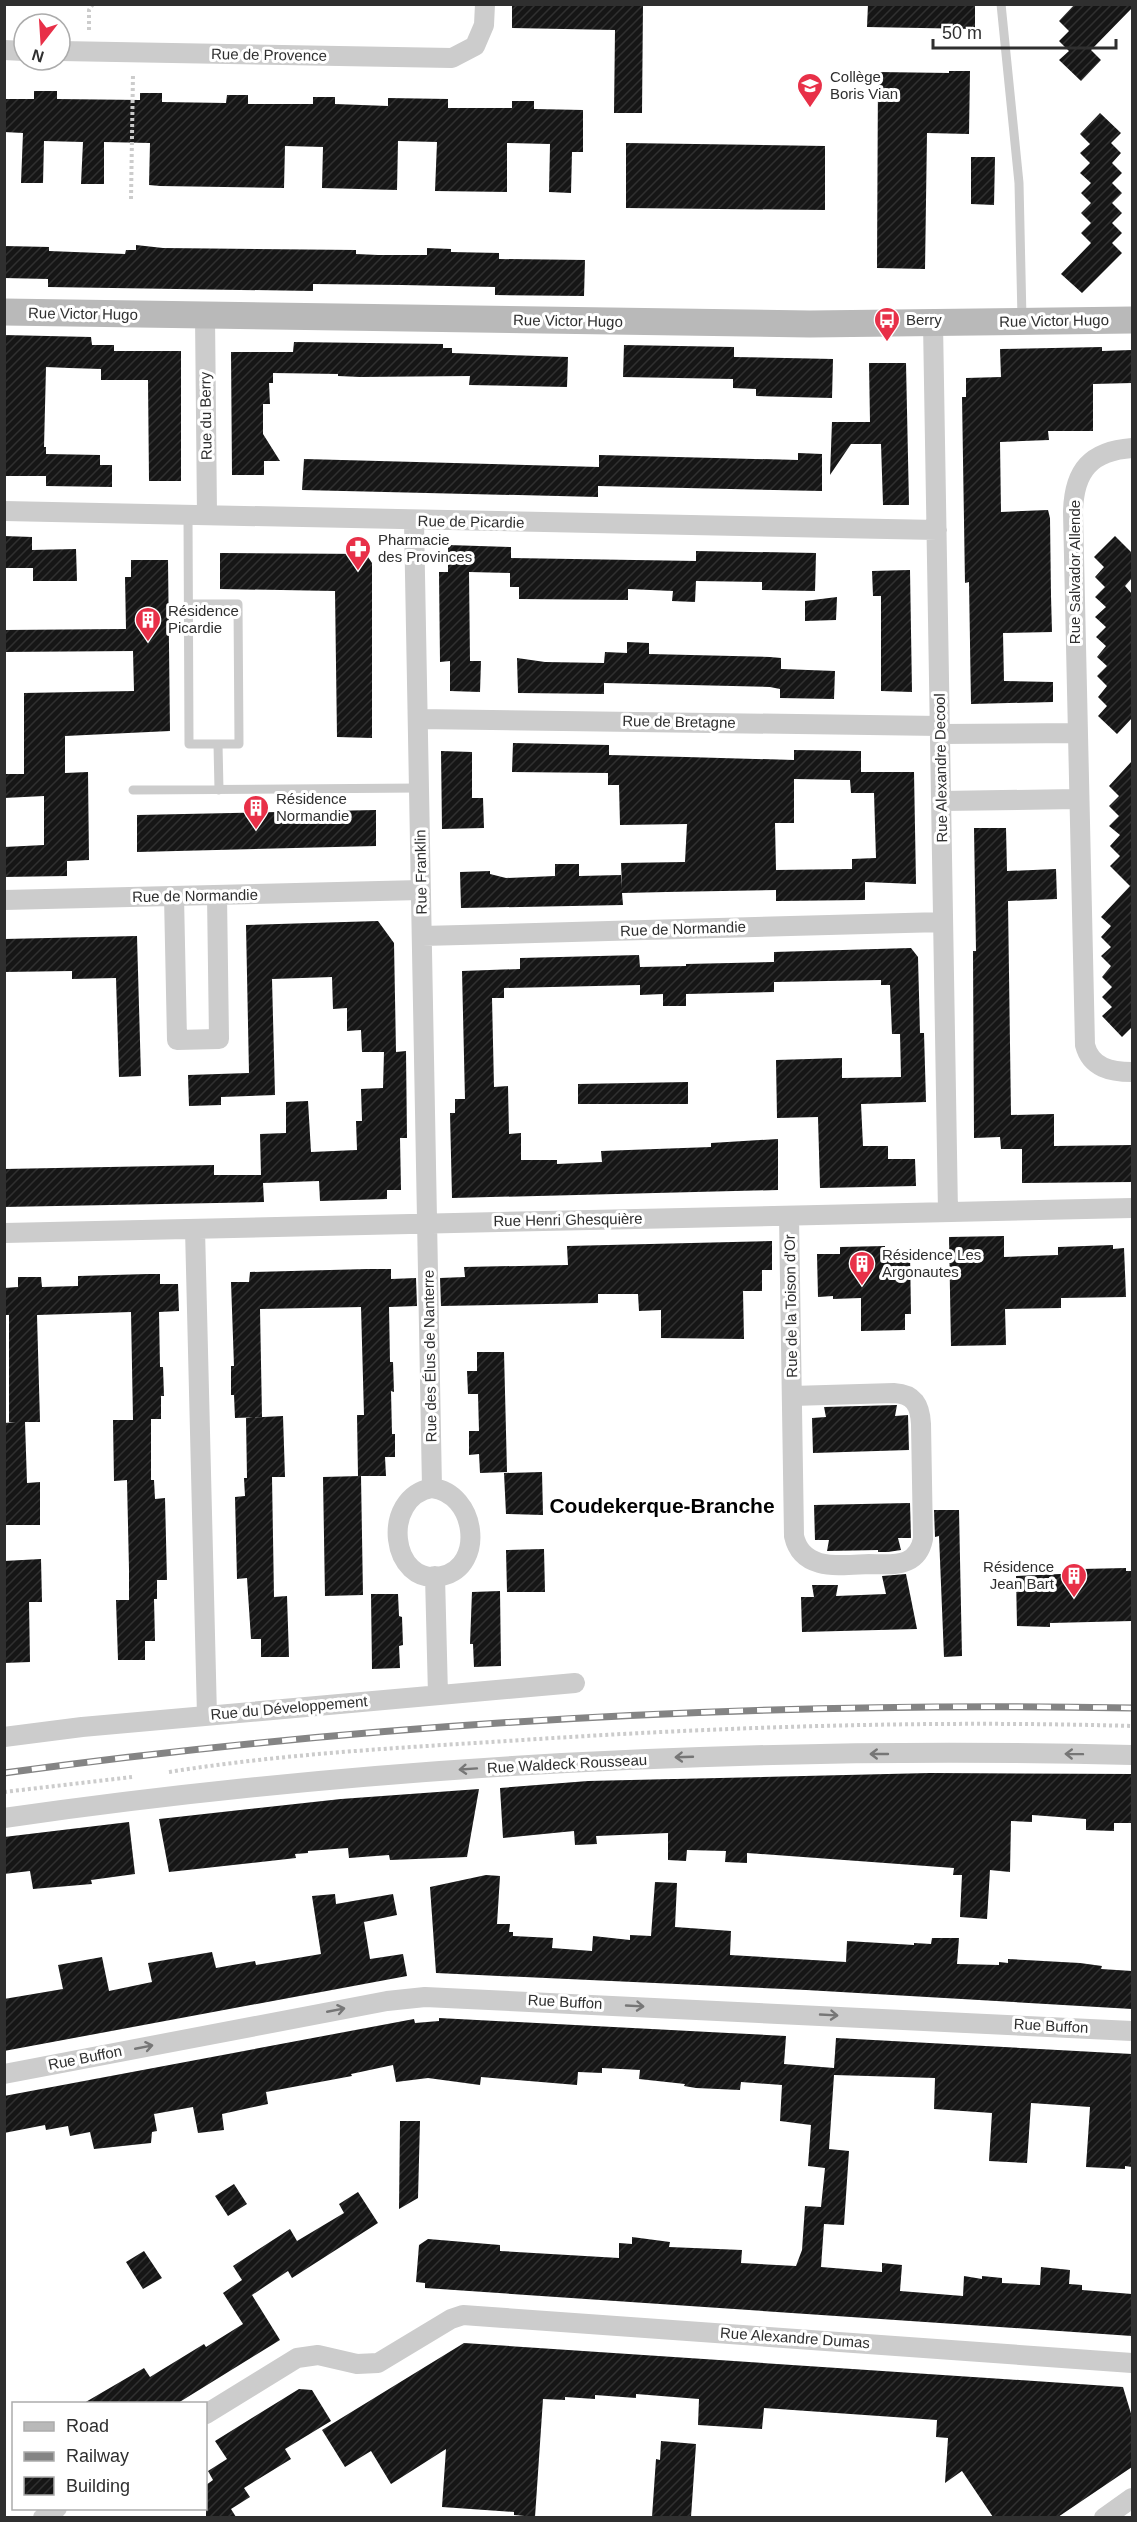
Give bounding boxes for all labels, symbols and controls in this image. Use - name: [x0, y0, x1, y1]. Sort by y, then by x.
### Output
- north arrow: [12, 12, 72, 72]
- scale bar: [933, 12, 1116, 50]
- text: 50 m: [942, 23, 982, 43]
- street label: Rue de Provence: [211, 45, 327, 64]
- text: N: [30, 46, 46, 66]
- place label: Collège Boris Vian: [830, 68, 898, 102]
- school or university icon: Collège Boris Vian: [795, 71, 825, 109]
- street label: Rue Victor Hugo: [28, 304, 138, 323]
- bus stop icon: Berry: [872, 305, 902, 343]
- street label: Rue Victor Hugo: [513, 311, 623, 330]
- place label: Berry: [906, 311, 942, 328]
- street label: Rue Victor Hugo: [999, 311, 1109, 330]
- street label: Rue du Berry: [196, 371, 215, 460]
- street label: Rue Salvador Allende: [1066, 500, 1083, 644]
- street label: Rue de Picardie: [418, 512, 525, 531]
- place label: Pharmacie des Provinces: [378, 531, 472, 565]
- pharmacy icon: Pharmacie des Provinces: [343, 534, 373, 572]
- place label: Résidence Picardie: [168, 602, 239, 636]
- building icon: Résidence Picardie: [133, 605, 163, 643]
- street label: Rue Alexandre Decool: [931, 693, 950, 843]
- street label: Rue de Bretagne: [622, 712, 736, 731]
- place label: Résidence Normandie: [276, 790, 349, 824]
- building icon: Résidence Normandie: [241, 793, 271, 831]
- street label: Rue Franklin: [411, 829, 430, 915]
- street label: Rue de Normandie: [132, 886, 258, 905]
- street label: Rue de Normandie: [620, 918, 746, 939]
- street label: Rue Henri Ghesquière: [493, 1210, 643, 1229]
- street label: Rue de la Toison d'Or: [781, 1234, 800, 1378]
- place label: Résidence Les Argonautes: [882, 1246, 981, 1280]
- building icon: Résidence Les Argonautes: [847, 1249, 877, 1287]
- street label: Rue des Élus de Nanterre: [419, 1270, 440, 1442]
- district label: Coudekerque-Branche: [549, 1494, 775, 1517]
- place label: Résidence Jean Bart: [983, 1558, 1055, 1592]
- building icon: Résidence Jean Bart: [1059, 1561, 1089, 1599]
- street label: Rue du Développement: [210, 1692, 369, 1723]
- one-way arrow: [870, 1748, 890, 1760]
- one-way arrow: [1065, 1748, 1085, 1760]
- street label: Rue Waldeck Rousseau: [486, 1751, 647, 1776]
- one-way arrow: [675, 1752, 695, 1763]
- one-way arrow: [459, 1764, 479, 1775]
- street label: Rue Buffon: [527, 1991, 603, 2012]
- one-way arrow: [624, 2000, 644, 2011]
- one-way arrow: [326, 2004, 345, 2015]
- one-way arrow: [819, 2009, 839, 2020]
- street label: Rue Buffon: [1013, 2015, 1089, 2036]
- one-way arrow: [134, 2041, 154, 2052]
- street label: Rue Buffon: [47, 2042, 123, 2073]
- street label: Rue Alexandre Dumas: [720, 2324, 870, 2351]
- legend: [12, 2402, 207, 2510]
- text: Road: [66, 2416, 109, 2436]
- text: Railway: [66, 2446, 129, 2466]
- text: Building: [66, 2476, 130, 2496]

